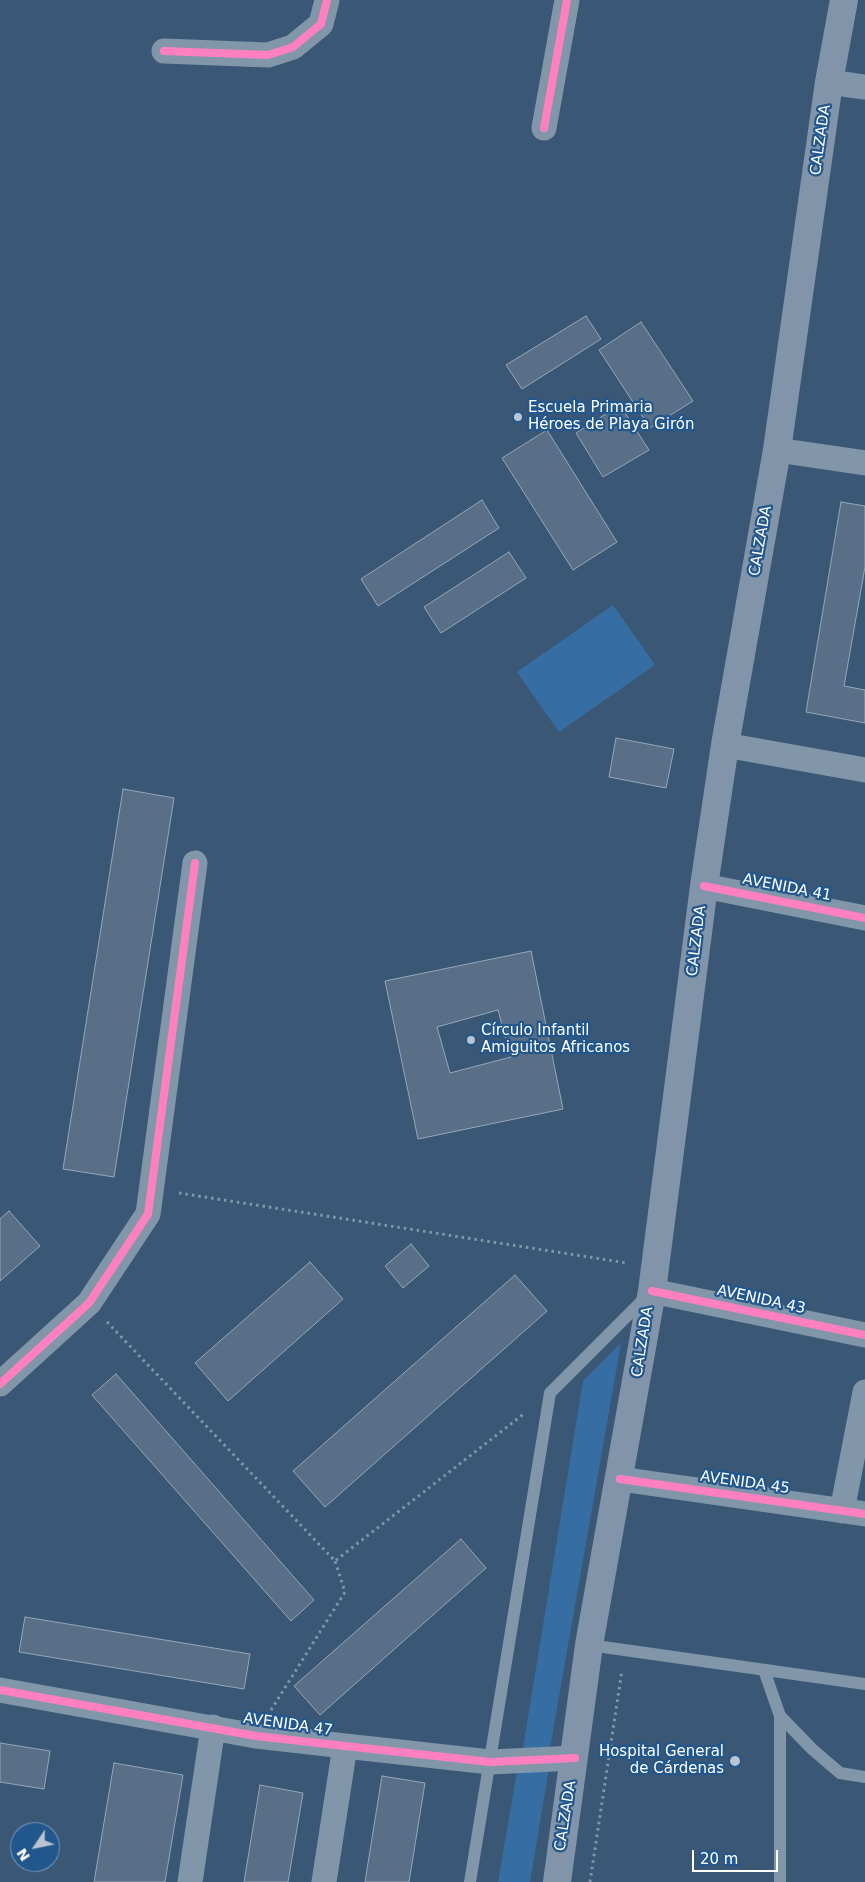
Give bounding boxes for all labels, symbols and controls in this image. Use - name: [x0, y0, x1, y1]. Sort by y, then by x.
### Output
- street label: CALZADA: [807, 104, 835, 176]
- place label: Escuela Primaria Héroes de Playa Girón: [528, 399, 694, 434]
- marker: Escuela Primaria Héroes de Playa Girón: [512, 411, 524, 423]
- street label: CALZADA: [746, 504, 776, 578]
- street label: AVENIDA 41: [741, 871, 833, 905]
- street label: CALZADA: [684, 905, 710, 977]
- place label: Círculo Infantil Amiguitos Africanos: [481, 1022, 630, 1057]
- marker: Círculo Infantil Amiguitos Africanos: [465, 1034, 477, 1046]
- street label: AVENIDA 43: [715, 1282, 807, 1318]
- street label: CALZADA: [629, 1305, 657, 1379]
- street label: AVENIDA 45: [699, 1468, 791, 1498]
- street label: AVENIDA 47: [242, 1710, 334, 1740]
- place label: Hospital General de Cárdenas: [599, 1743, 724, 1778]
- marker: Hospital General de Cárdenas: [728, 1754, 742, 1768]
- street label: CALZADA: [552, 1779, 580, 1853]
- north arrow: [10, 1822, 60, 1872]
- scale bar: [695, 1840, 781, 1872]
- text: N: [13, 1845, 33, 1864]
- text: 20 m: [700, 1850, 738, 1868]

